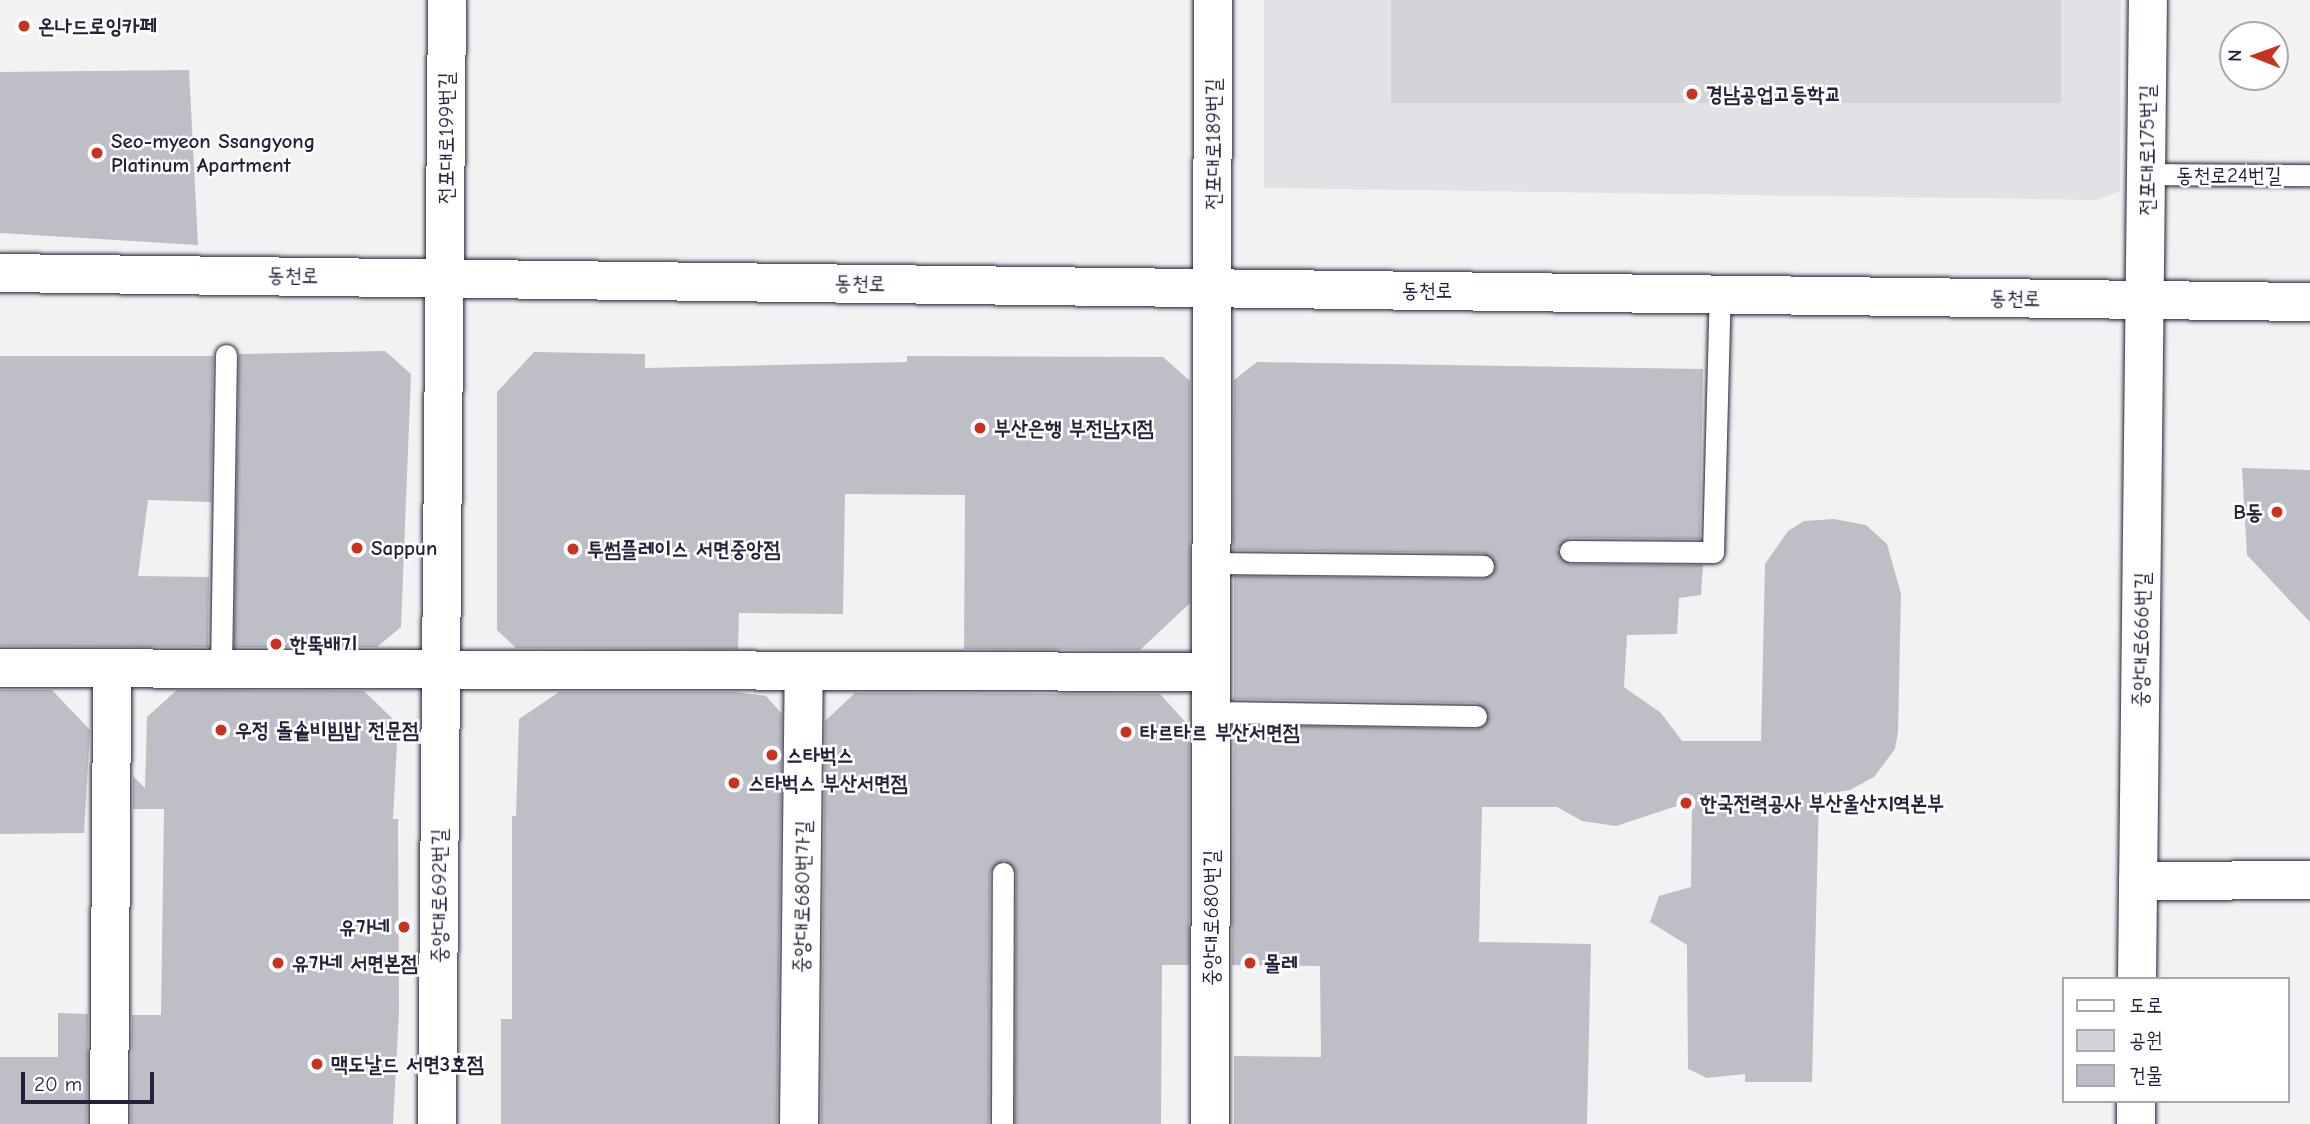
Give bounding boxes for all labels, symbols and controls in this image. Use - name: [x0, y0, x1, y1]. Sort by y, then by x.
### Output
- place label: 온나드로잉카페: [38, 13, 156, 39]
- marker: 온나드로잉카페: [16, 18, 32, 34]
- north arrow: [2219, 21, 2289, 91]
- text: N: [2224, 49, 2246, 62]
- street label: 전포대로199번길: [433, 72, 459, 204]
- street label: 전포대로189번길: [1200, 78, 1226, 210]
- place label: 경남공업고등학교: [1706, 81, 1841, 107]
- street label: 전포대로175번길: [2134, 84, 2160, 216]
- marker: 경남공업고등학교: [1684, 86, 1700, 102]
- place label: Seo-myeon Ssangyong Platinum Apartment: [111, 128, 315, 178]
- marker: Seo-myeon Ssangyong Platinum Apartment: [89, 145, 105, 161]
- street label: 동천로24번길: [2176, 162, 2282, 188]
- street label: 동천로: [267, 262, 319, 288]
- street label: 동천로: [834, 270, 886, 296]
- street label: 동천로: [1402, 277, 1452, 303]
- street label: 동천로: [1989, 285, 2041, 311]
- place label: 부산은행 부전남지점: [994, 415, 1154, 441]
- marker: 부산은행 부전남지점: [972, 420, 988, 436]
- place label: B동: [2233, 499, 2263, 525]
- marker: B동: [2269, 504, 2285, 520]
- place label: Sappun: [371, 535, 437, 561]
- place label: 투썸플레이스 서면중앙점: [587, 536, 780, 562]
- marker: Sappun: [349, 540, 365, 556]
- marker: 투썸플레이스 서면중앙점: [565, 541, 581, 557]
- street label: 중앙대로666번길: [2127, 572, 2155, 708]
- place label: 한뚝배기: [290, 631, 358, 657]
- marker: 한뚝배기: [268, 636, 284, 652]
- place label: 우정 돌솥비빔밥 전문점: [235, 717, 419, 743]
- place label: 타르타르 부산서면점: [1140, 719, 1300, 745]
- marker: 우정 돌솥비빔밥 전문점: [213, 722, 229, 738]
- marker: 타르타르 부산서면점: [1118, 724, 1134, 740]
- place label: 스타벅스: [786, 742, 854, 768]
- marker: 스타벅스: [764, 747, 780, 763]
- place label: 스타벅스 부산서면점: [748, 770, 908, 796]
- marker: 스타벅스 부산서면점: [726, 775, 742, 791]
- place label: 한국전력공사 부산울산지역본부: [1700, 790, 1944, 816]
- marker: 한국전력공사 부산울산지역본부: [1678, 795, 1694, 811]
- street label: 중앙대로680번가길: [788, 820, 816, 974]
- street label: 중앙대로692번길: [426, 829, 452, 963]
- street label: 중앙대로680번길: [1198, 850, 1224, 986]
- place label: 유가네: [339, 914, 390, 940]
- marker: 유가네: [396, 919, 412, 935]
- place label: 유가네 서면본점: [292, 950, 418, 976]
- place label: 몰레: [1264, 950, 1298, 976]
- marker: 유가네 서면본점: [270, 955, 286, 971]
- marker: 몰레: [1242, 955, 1258, 971]
- legend: [2062, 977, 2289, 1103]
- text: 도로: [2129, 993, 2163, 1017]
- text: 공원: [2129, 1028, 2163, 1052]
- place label: 맥도날드 서면3호점: [331, 1051, 484, 1077]
- marker: 맥도날드 서면3호점: [309, 1056, 325, 1072]
- scale bar: [24, 1058, 158, 1102]
- text: 건물: [2129, 1063, 2163, 1087]
- text: 20 m: [34, 1072, 82, 1096]

